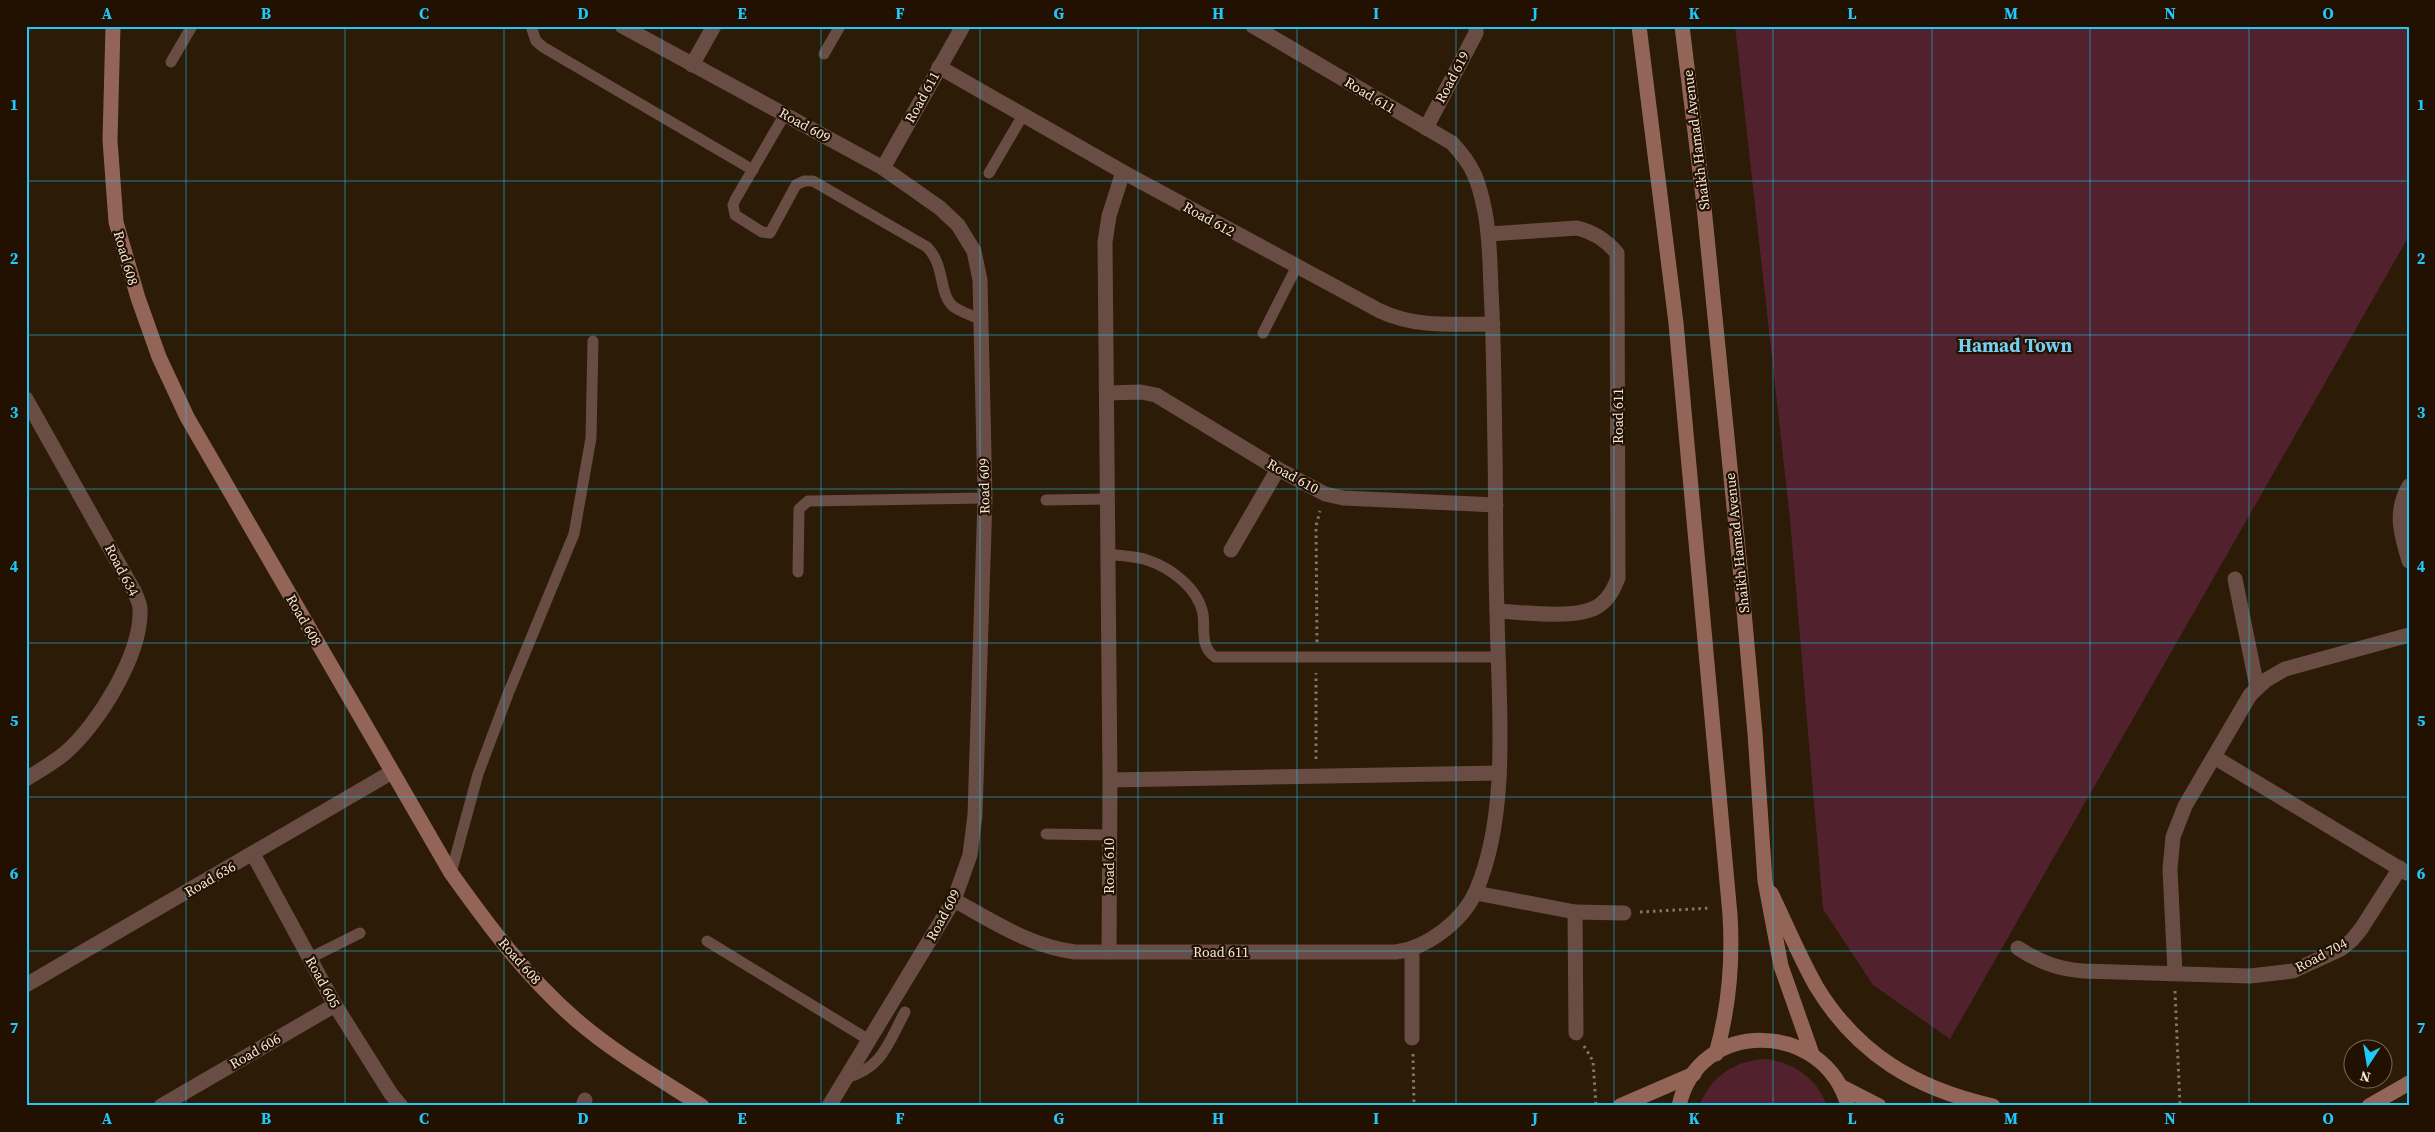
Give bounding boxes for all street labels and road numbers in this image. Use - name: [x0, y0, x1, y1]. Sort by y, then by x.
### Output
- street label: Road 619: [1430, 48, 1474, 106]
- street label: Road 611: [900, 68, 944, 126]
- street label: Shaikh Hamad Avenue: [1677, 69, 1715, 211]
- street label: Road 611: [1341, 72, 1399, 118]
- street label: Road 609: [776, 103, 834, 147]
- street label: Road 612: [1180, 197, 1238, 241]
- street label: Road 608: [109, 228, 143, 288]
- street label: Road 611: [1608, 388, 1628, 444]
- street label: Road 610: [1264, 454, 1322, 498]
- street label: Road 609: [974, 458, 994, 514]
- street label: Shaikh Hamad Avenue: [1720, 472, 1754, 614]
- street label: Road 634: [100, 541, 144, 599]
- street label: Road 608: [281, 591, 327, 649]
- street label: Road 610: [1099, 838, 1119, 894]
- street label: Road 636: [181, 856, 239, 902]
- street label: Road 609: [921, 886, 965, 944]
- street label: Road 608: [494, 933, 546, 989]
- street label: Road 704: [2292, 933, 2350, 977]
- street label: Road 611: [1193, 942, 1249, 962]
- street label: Road 605: [301, 953, 345, 1011]
- street label: Road 606: [226, 1028, 284, 1074]

